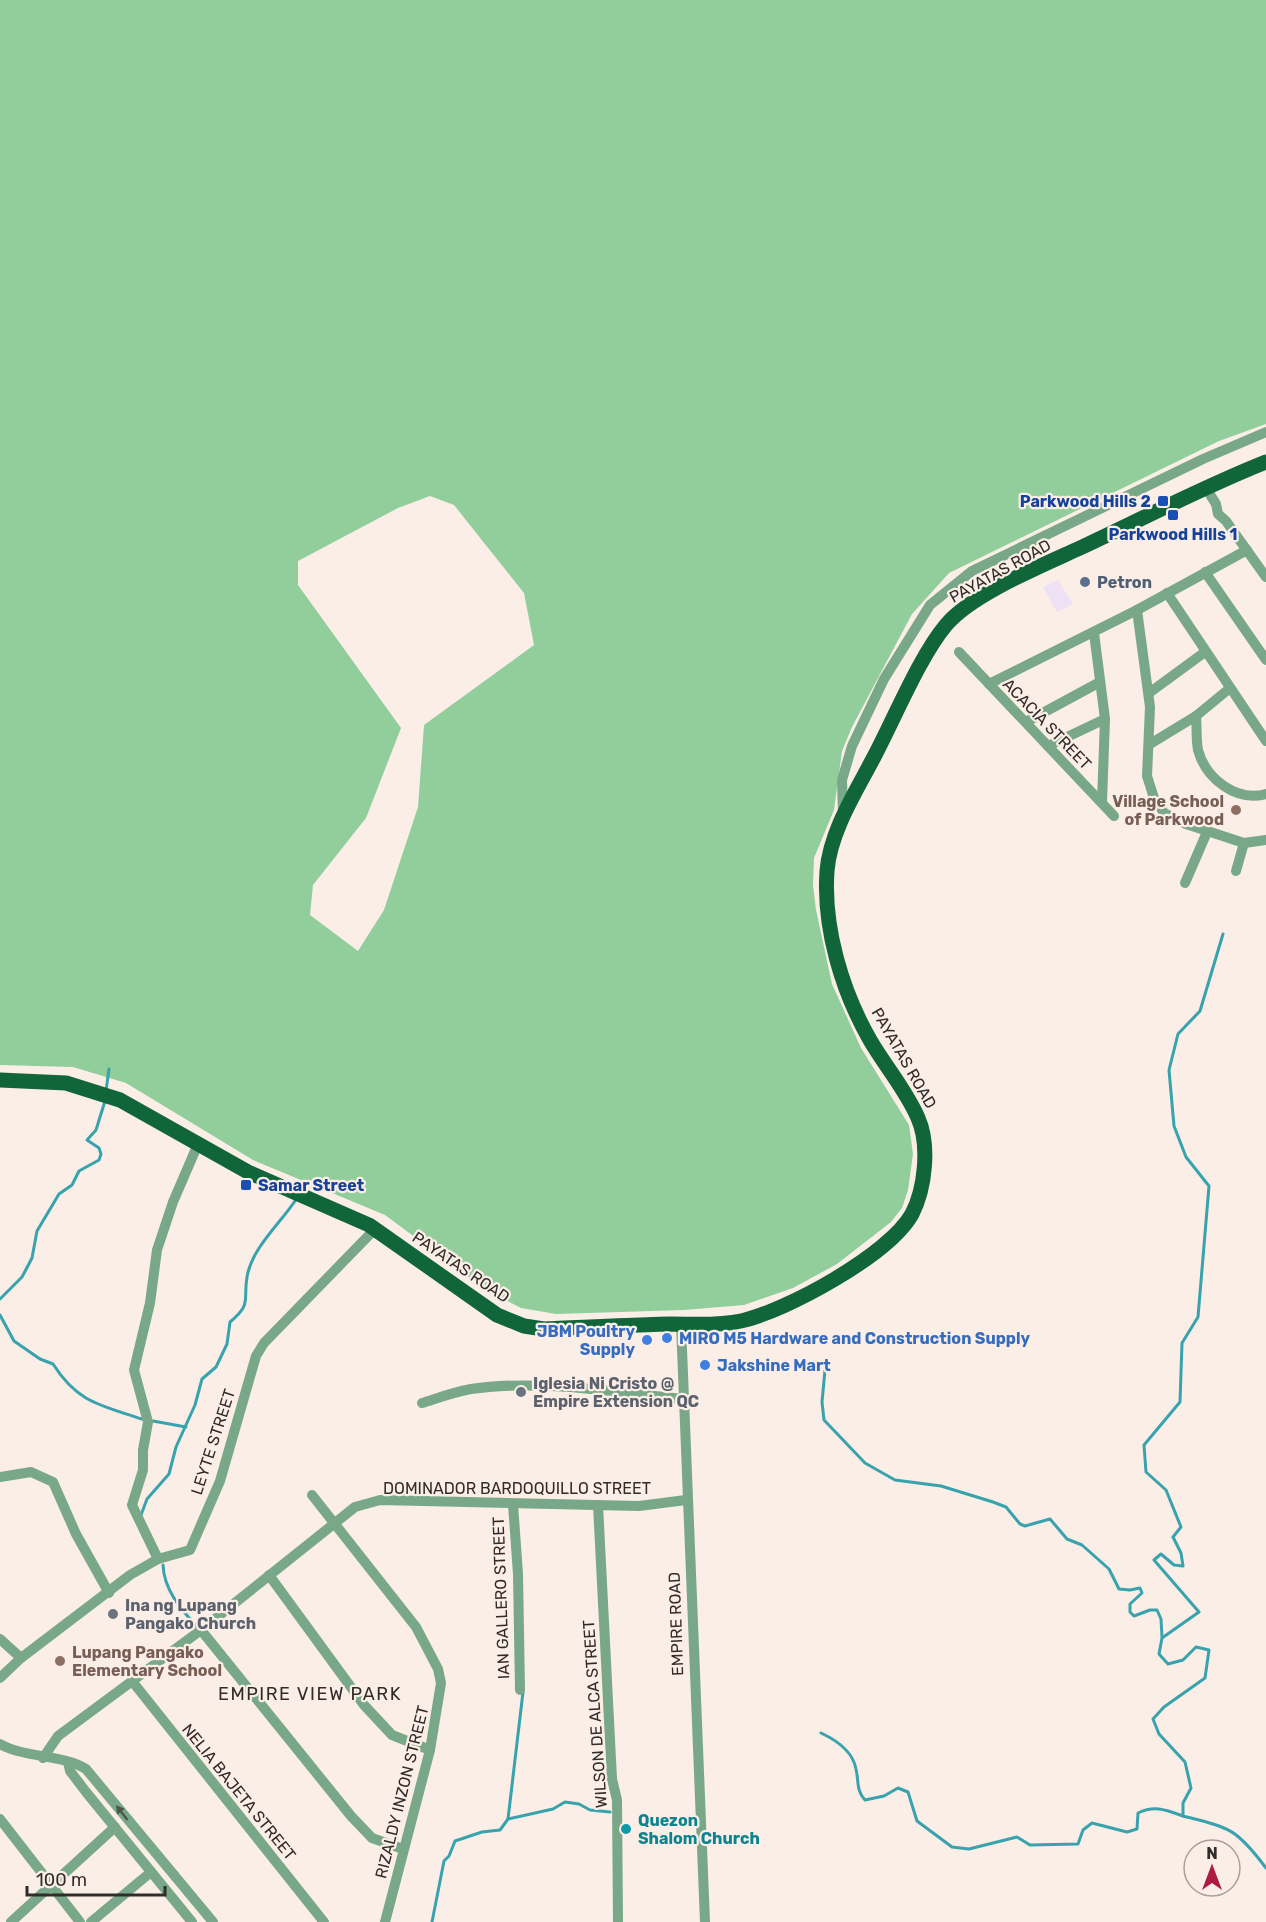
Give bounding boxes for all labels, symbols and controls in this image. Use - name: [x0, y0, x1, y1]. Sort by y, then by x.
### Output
- place label: Parkwood Hills 2: [1020, 492, 1151, 511]
- marker: Parkwood Hills 2: [1156, 494, 1170, 508]
- marker: Parkwood Hills 1: [1166, 508, 1180, 522]
- place label: Parkwood Hills 1: [1109, 525, 1237, 544]
- street label: PAYATAS ROAD: [946, 535, 1054, 607]
- place label: Petron: [1097, 573, 1152, 592]
- marker: Petron: [1078, 575, 1092, 589]
- street label: ACACIA STREET: [999, 675, 1095, 773]
- place label: Village School of Parkwood: [1112, 792, 1224, 829]
- marker: Village School of Parkwood: [1229, 803, 1243, 817]
- street label: PAYATAS ROAD: [867, 1004, 941, 1112]
- place label: Samar Street: [258, 1176, 365, 1195]
- marker: Samar Street: [239, 1178, 253, 1192]
- street label: PAYATAS ROAD: [409, 1227, 513, 1307]
- place label: JBM Poultry Supply: [537, 1322, 635, 1359]
- place label: MIRO M5 Hardware and Construction Supply: [679, 1329, 1030, 1348]
- marker: MIRO M5 Hardware and Construction Supply: [660, 1331, 674, 1345]
- marker: JBM Poultry Supply: [640, 1333, 654, 1347]
- place label: Jakshine Mart: [717, 1356, 831, 1375]
- marker: Jakshine Mart: [698, 1358, 712, 1372]
- place label: Iglesia Ni Cristo @ Empire Extension QC: [533, 1374, 699, 1411]
- marker: Iglesia Ni Cristo @ Empire Extension QC: [514, 1385, 528, 1399]
- street label: LEYTE STREET: [187, 1387, 239, 1497]
- street label: DOMINADOR BARDOQUILLO STREET: [383, 1479, 651, 1498]
- street label: IAN GALLERO STREET: [489, 1516, 513, 1680]
- street label: EMPIRE ROAD: [665, 1572, 687, 1676]
- place label: Ina ng Lupang Pangako Church: [125, 1596, 256, 1633]
- marker: Ina ng Lupang Pangako Church: [106, 1607, 120, 1621]
- street label: WILSON DE ALCA STREET: [579, 1619, 611, 1809]
- place label: Lupang Pangako Elementary School: [72, 1643, 222, 1680]
- marker: Lupang Pangako Elementary School: [53, 1654, 67, 1668]
- district label: EMPIRE VIEW PARK: [218, 1683, 402, 1705]
- street label: RIZALDY INZON STREET: [371, 1704, 433, 1880]
- street label: NELIA BAJETA STREET: [178, 1720, 300, 1864]
- one-way arrow: [115, 1805, 128, 1821]
- place label: Quezon Shalom Church: [638, 1811, 760, 1848]
- marker: Quezon Shalom Church: [619, 1822, 633, 1836]
- north arrow: [1182, 1838, 1242, 1898]
- text: N: [1206, 1844, 1218, 1863]
- scale bar: [27, 1859, 165, 1897]
- text: 100 m: [36, 1869, 87, 1891]

